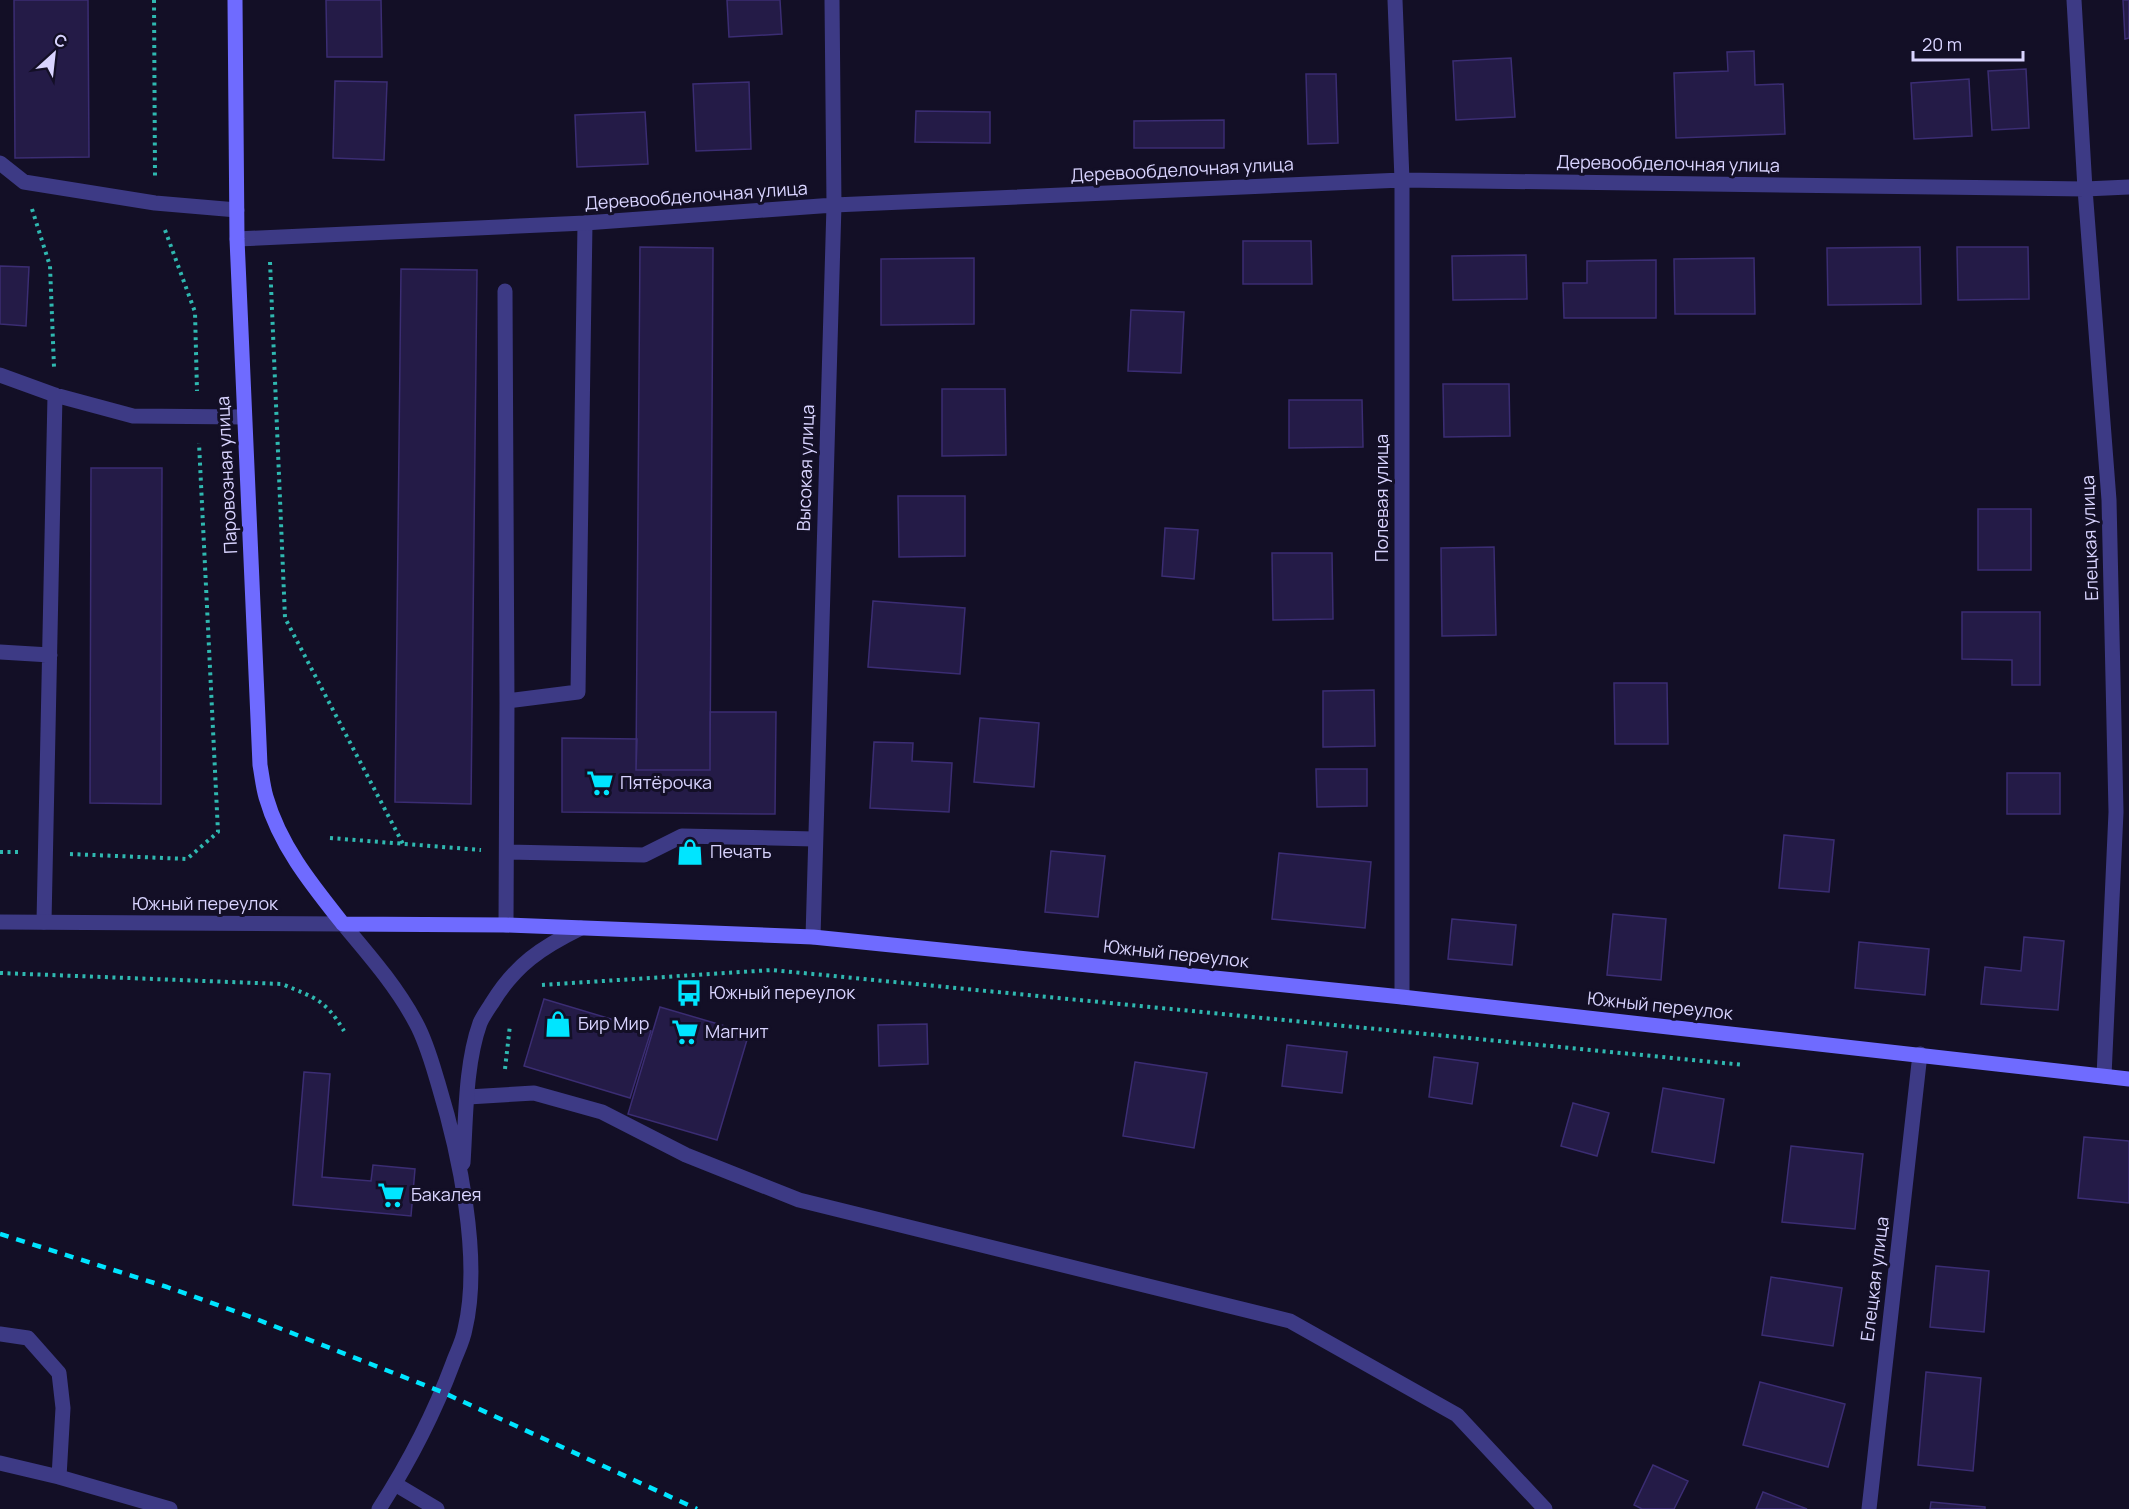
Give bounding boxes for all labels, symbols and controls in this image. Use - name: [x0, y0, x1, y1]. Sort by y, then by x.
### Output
- north arrow: [24, 24, 84, 84]
- scale bar: [1913, 24, 2022, 62]
- text: С: [51, 28, 71, 53]
- text: 20 m: [1922, 32, 1962, 56]
- street label: Деревообделочная улица: [1556, 149, 1780, 177]
- street label: Деревообделочная улица: [1070, 151, 1294, 187]
- street label: Деревообделочная улица: [584, 175, 808, 215]
- street label: Паровозная улица: [210, 396, 242, 555]
- street label: Высокая улица: [791, 404, 819, 532]
- street label: Полевая улица: [1369, 434, 1393, 562]
- street label: Елецкая улица: [2075, 475, 2103, 601]
- supermarket icon: Пятёрочка: [585, 768, 615, 798]
- place label: Пятёрочка: [620, 770, 712, 794]
- shop icon: Печать: [675, 837, 705, 867]
- place label: Печать: [710, 839, 772, 863]
- street label: Южный переулок: [132, 891, 279, 915]
- street label: Южный переулок: [1102, 933, 1251, 973]
- bus stop icon: Южный переулок: [674, 978, 704, 1008]
- place label: Южный переулок: [709, 980, 856, 1004]
- street label: Южный переулок: [1586, 985, 1735, 1025]
- shop icon: Бир Мир: [543, 1009, 573, 1039]
- place label: Бир Мир: [578, 1011, 649, 1035]
- supermarket icon: Магнит: [670, 1017, 700, 1047]
- place label: Магнит: [705, 1019, 769, 1043]
- supermarket icon: Бакалея: [376, 1180, 406, 1210]
- place label: Бакалея: [411, 1182, 481, 1206]
- street label: Елецкая улица: [1854, 1215, 1894, 1343]

